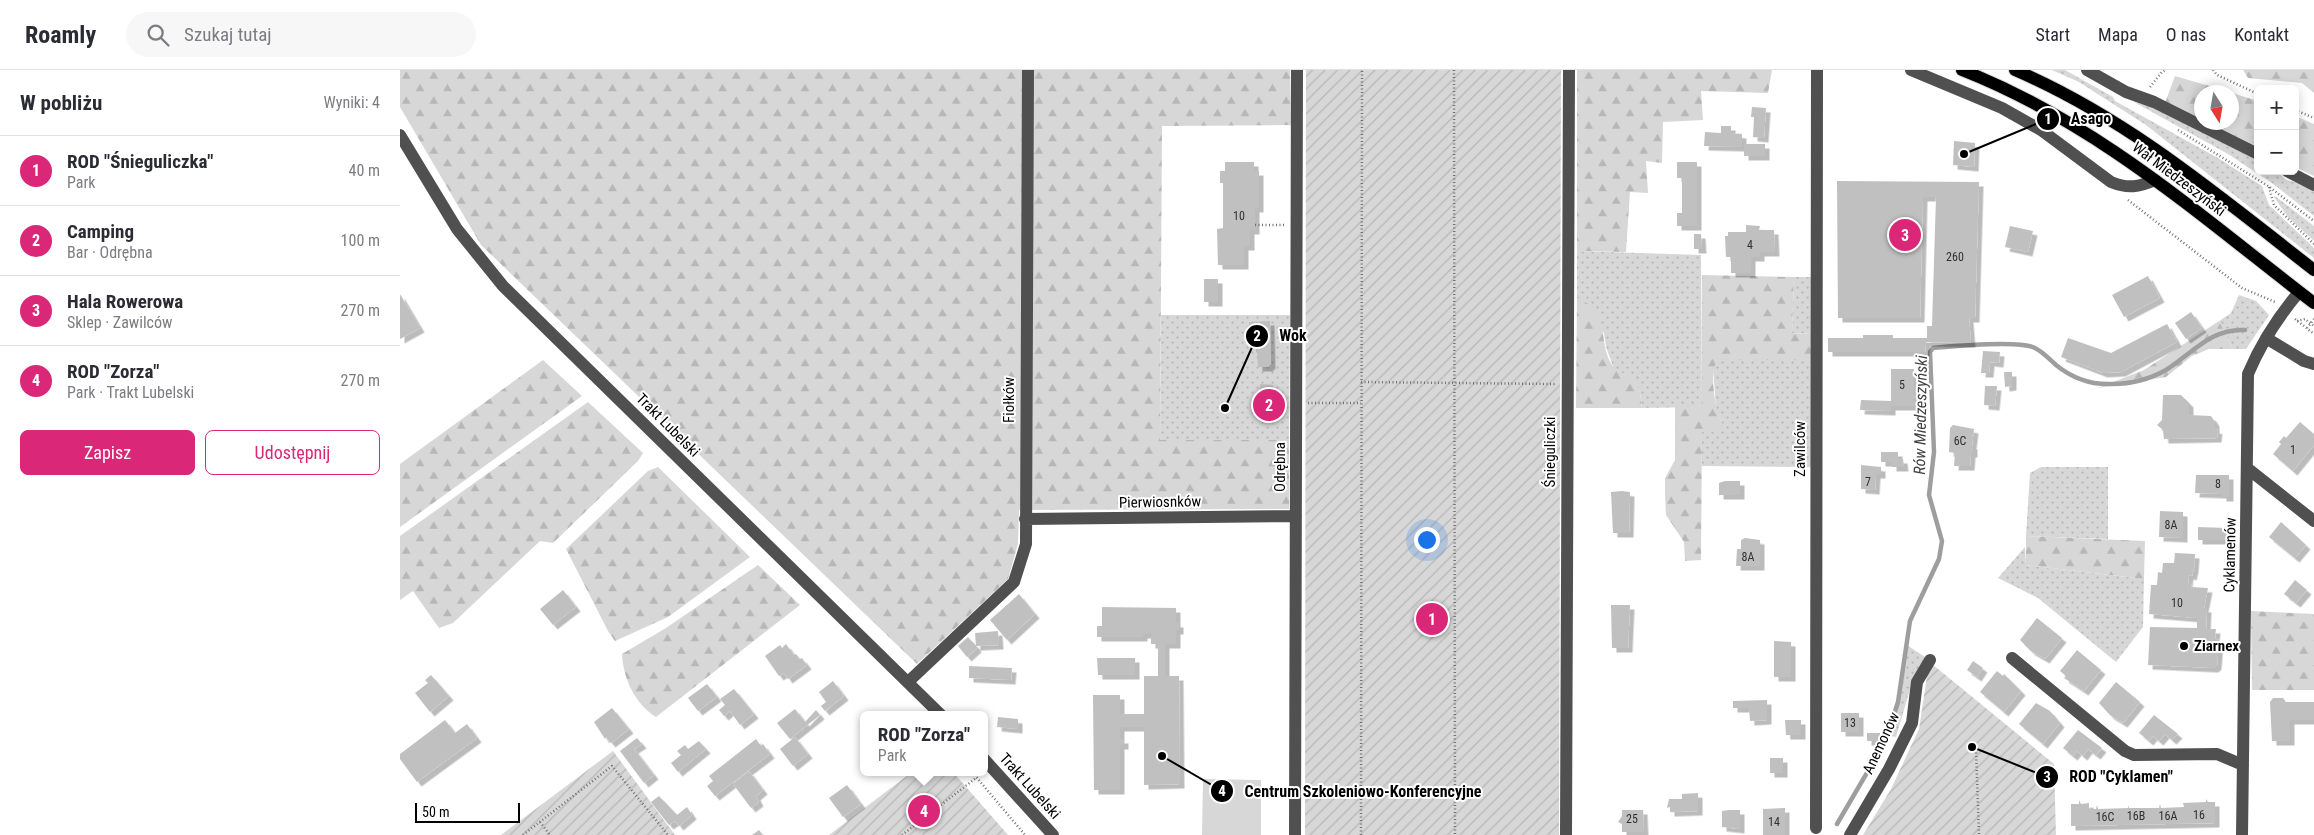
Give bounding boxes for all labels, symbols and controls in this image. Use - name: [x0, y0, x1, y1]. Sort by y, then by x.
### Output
- search box: [126, 12, 476, 57]
- text: Roamly: [25, 21, 96, 49]
- icon: search: [144, 21, 172, 49]
- text: Szukaj tutaj: [184, 23, 272, 46]
- text: Start: [2036, 24, 2070, 45]
- text: Mapa: [2098, 24, 2138, 45]
- text: O nas: [2166, 24, 2206, 45]
- text: Kontakt: [2234, 24, 2289, 45]
- north arrow: [2194, 85, 2239, 130]
- map controls: [2254, 85, 2299, 175]
- button: +: [2254, 85, 2299, 130]
- text: W pobliżu: [20, 91, 102, 115]
- text: Wyniki: 4: [324, 93, 380, 112]
- callout: Asago: [2036, 103, 2121, 134]
- text: Asago: [2071, 109, 2111, 128]
- text: 1: [2044, 110, 2052, 128]
- button: −: [2254, 130, 2299, 175]
- street label: Wał Miedzeszyński: [2129, 138, 2229, 220]
- text: ROD "Śnieguliczka": [67, 150, 213, 173]
- text: 1: [32, 161, 40, 180]
- text: 40 m: [348, 161, 380, 180]
- text: Park: [67, 173, 96, 192]
- house number: 10: [1233, 209, 1245, 223]
- pin: 3: [1889, 216, 1921, 254]
- text: Camping: [67, 220, 134, 243]
- text: 2: [32, 231, 40, 250]
- text: 100 m: [341, 231, 380, 250]
- house number: 4: [1747, 238, 1753, 252]
- text: Bar · Odrębna: [67, 243, 153, 262]
- house number: 260: [1946, 250, 1964, 264]
- text: Hala Rowerowa: [67, 290, 183, 313]
- text: 3: [32, 301, 40, 320]
- text: 270 m: [341, 301, 380, 320]
- text: Sklep · Zawilców: [67, 313, 172, 332]
- callout: Wok: [1245, 320, 1317, 351]
- text: Wok: [1279, 326, 1307, 345]
- text: 2: [1253, 327, 1261, 345]
- water label: Rów Miedzeszyński: [1910, 355, 1931, 475]
- text: ROD "Zorza": [67, 360, 159, 383]
- text: 4: [32, 371, 40, 390]
- text: 270 m: [341, 371, 380, 390]
- street label: Fiołków: [1000, 377, 1018, 423]
- house number: 5: [1899, 378, 1905, 392]
- text: Park · Trakt Lubelski: [67, 383, 194, 402]
- pin: 2: [1253, 386, 1285, 424]
- street label: Trakt Lubelski: [633, 390, 703, 460]
- street label: Śnieguliczki: [1541, 417, 1559, 487]
- street label: Zawilców: [1791, 421, 1809, 477]
- button: Zapisz: [20, 430, 195, 475]
- button: Udostępnij: [205, 430, 380, 475]
- house number: 6C: [1954, 434, 1967, 448]
- street label: Odrębna: [1271, 442, 1289, 492]
- house number: 1: [2290, 443, 2296, 457]
- house number: 7: [1865, 475, 1871, 489]
- house number: 8: [2215, 477, 2221, 491]
- street label: Pierwiosnków: [1119, 492, 1202, 512]
- street label: Cyklamenów: [2220, 517, 2240, 593]
- house number: 8A: [2165, 518, 2178, 532]
- your location: [1414, 527, 1440, 553]
- house number: 8A: [1742, 550, 1755, 564]
- house number: 10: [2171, 596, 2183, 610]
- pin: 1: [1416, 600, 1448, 638]
- place label: Ziarnex: [2194, 637, 2239, 655]
- marker: Ziarnex: [2178, 640, 2190, 652]
- street label: Anemonów: [1859, 709, 1903, 777]
- popup: [860, 711, 988, 776]
- house number: 13: [1844, 716, 1856, 730]
- text: ROD "Zorza": [878, 723, 970, 746]
- text: Park: [878, 746, 906, 765]
- street label: Trakt Lubelski: [996, 749, 1064, 823]
- callout: ROD "Cyklamen": [2035, 761, 2183, 792]
- text: ROD "Cyklamen": [2069, 767, 2173, 786]
- text: 3: [2043, 768, 2051, 786]
- callout: Centrum Szkoleniowo-Konferencyjne: [1210, 776, 1492, 807]
- text: 4: [1218, 782, 1226, 800]
- text: Centrum Szkoleniowo-Konferencyjne: [1245, 782, 1482, 801]
- pin: 4: [908, 792, 940, 830]
- scale bar: [415, 800, 520, 823]
- text: 50 m: [422, 804, 450, 820]
- house number: 16: [2193, 808, 2205, 822]
- house number: 16B: [2127, 809, 2145, 823]
- house number: 16A: [2159, 809, 2177, 823]
- house number: 16C: [2096, 810, 2115, 824]
- house number: 25: [1626, 812, 1638, 826]
- house number: 14: [1768, 815, 1780, 829]

